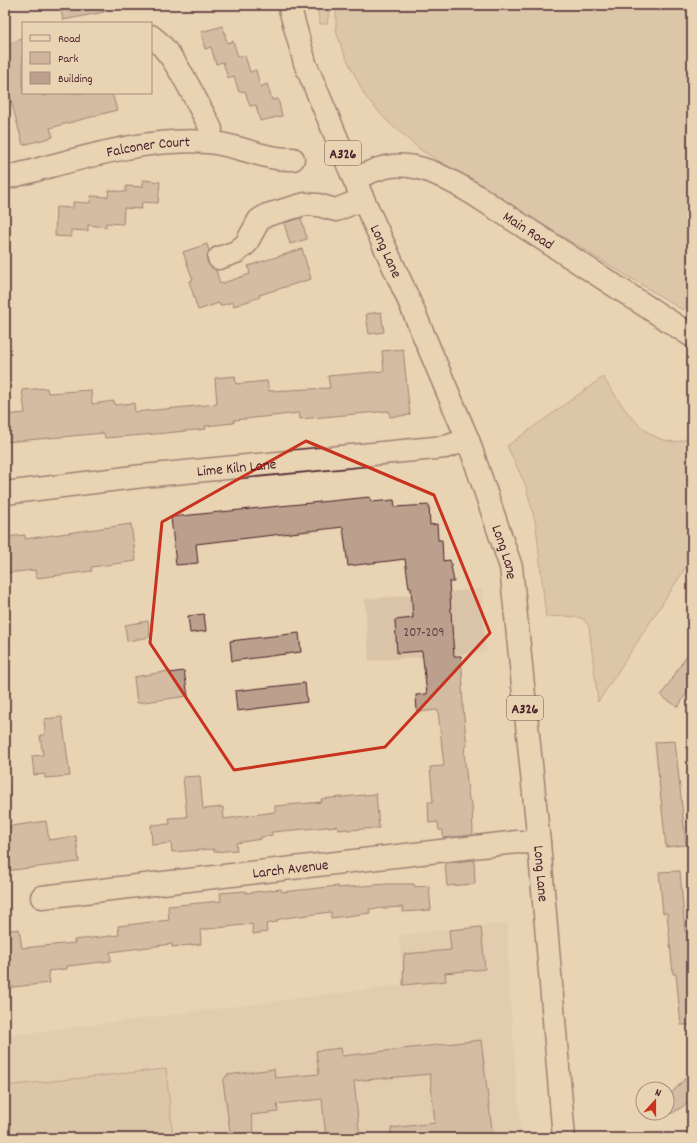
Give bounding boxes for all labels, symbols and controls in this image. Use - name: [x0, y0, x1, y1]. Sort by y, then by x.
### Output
- legend: [22, 22, 152, 94]
- text: Road: [58, 31, 80, 48]
- text: Park: [58, 51, 79, 68]
- text: Building: [58, 71, 93, 88]
- street label: Falconer Court: [105, 132, 191, 165]
- road number: A326: [325, 141, 361, 165]
- street label: Main Road: [498, 207, 558, 256]
- street label: Long Lane: [363, 221, 407, 282]
- street label: Lime Kiln Lane: [196, 454, 278, 484]
- street label: Long Lane: [484, 522, 521, 581]
- house number: 207-209: [404, 624, 444, 643]
- road number: A326: [507, 696, 543, 720]
- street label: Long Lane: [526, 845, 553, 903]
- street label: Larch Avenue: [251, 855, 330, 886]
- north arrow: [635, 1081, 675, 1121]
- text: N: [652, 1085, 664, 1102]

